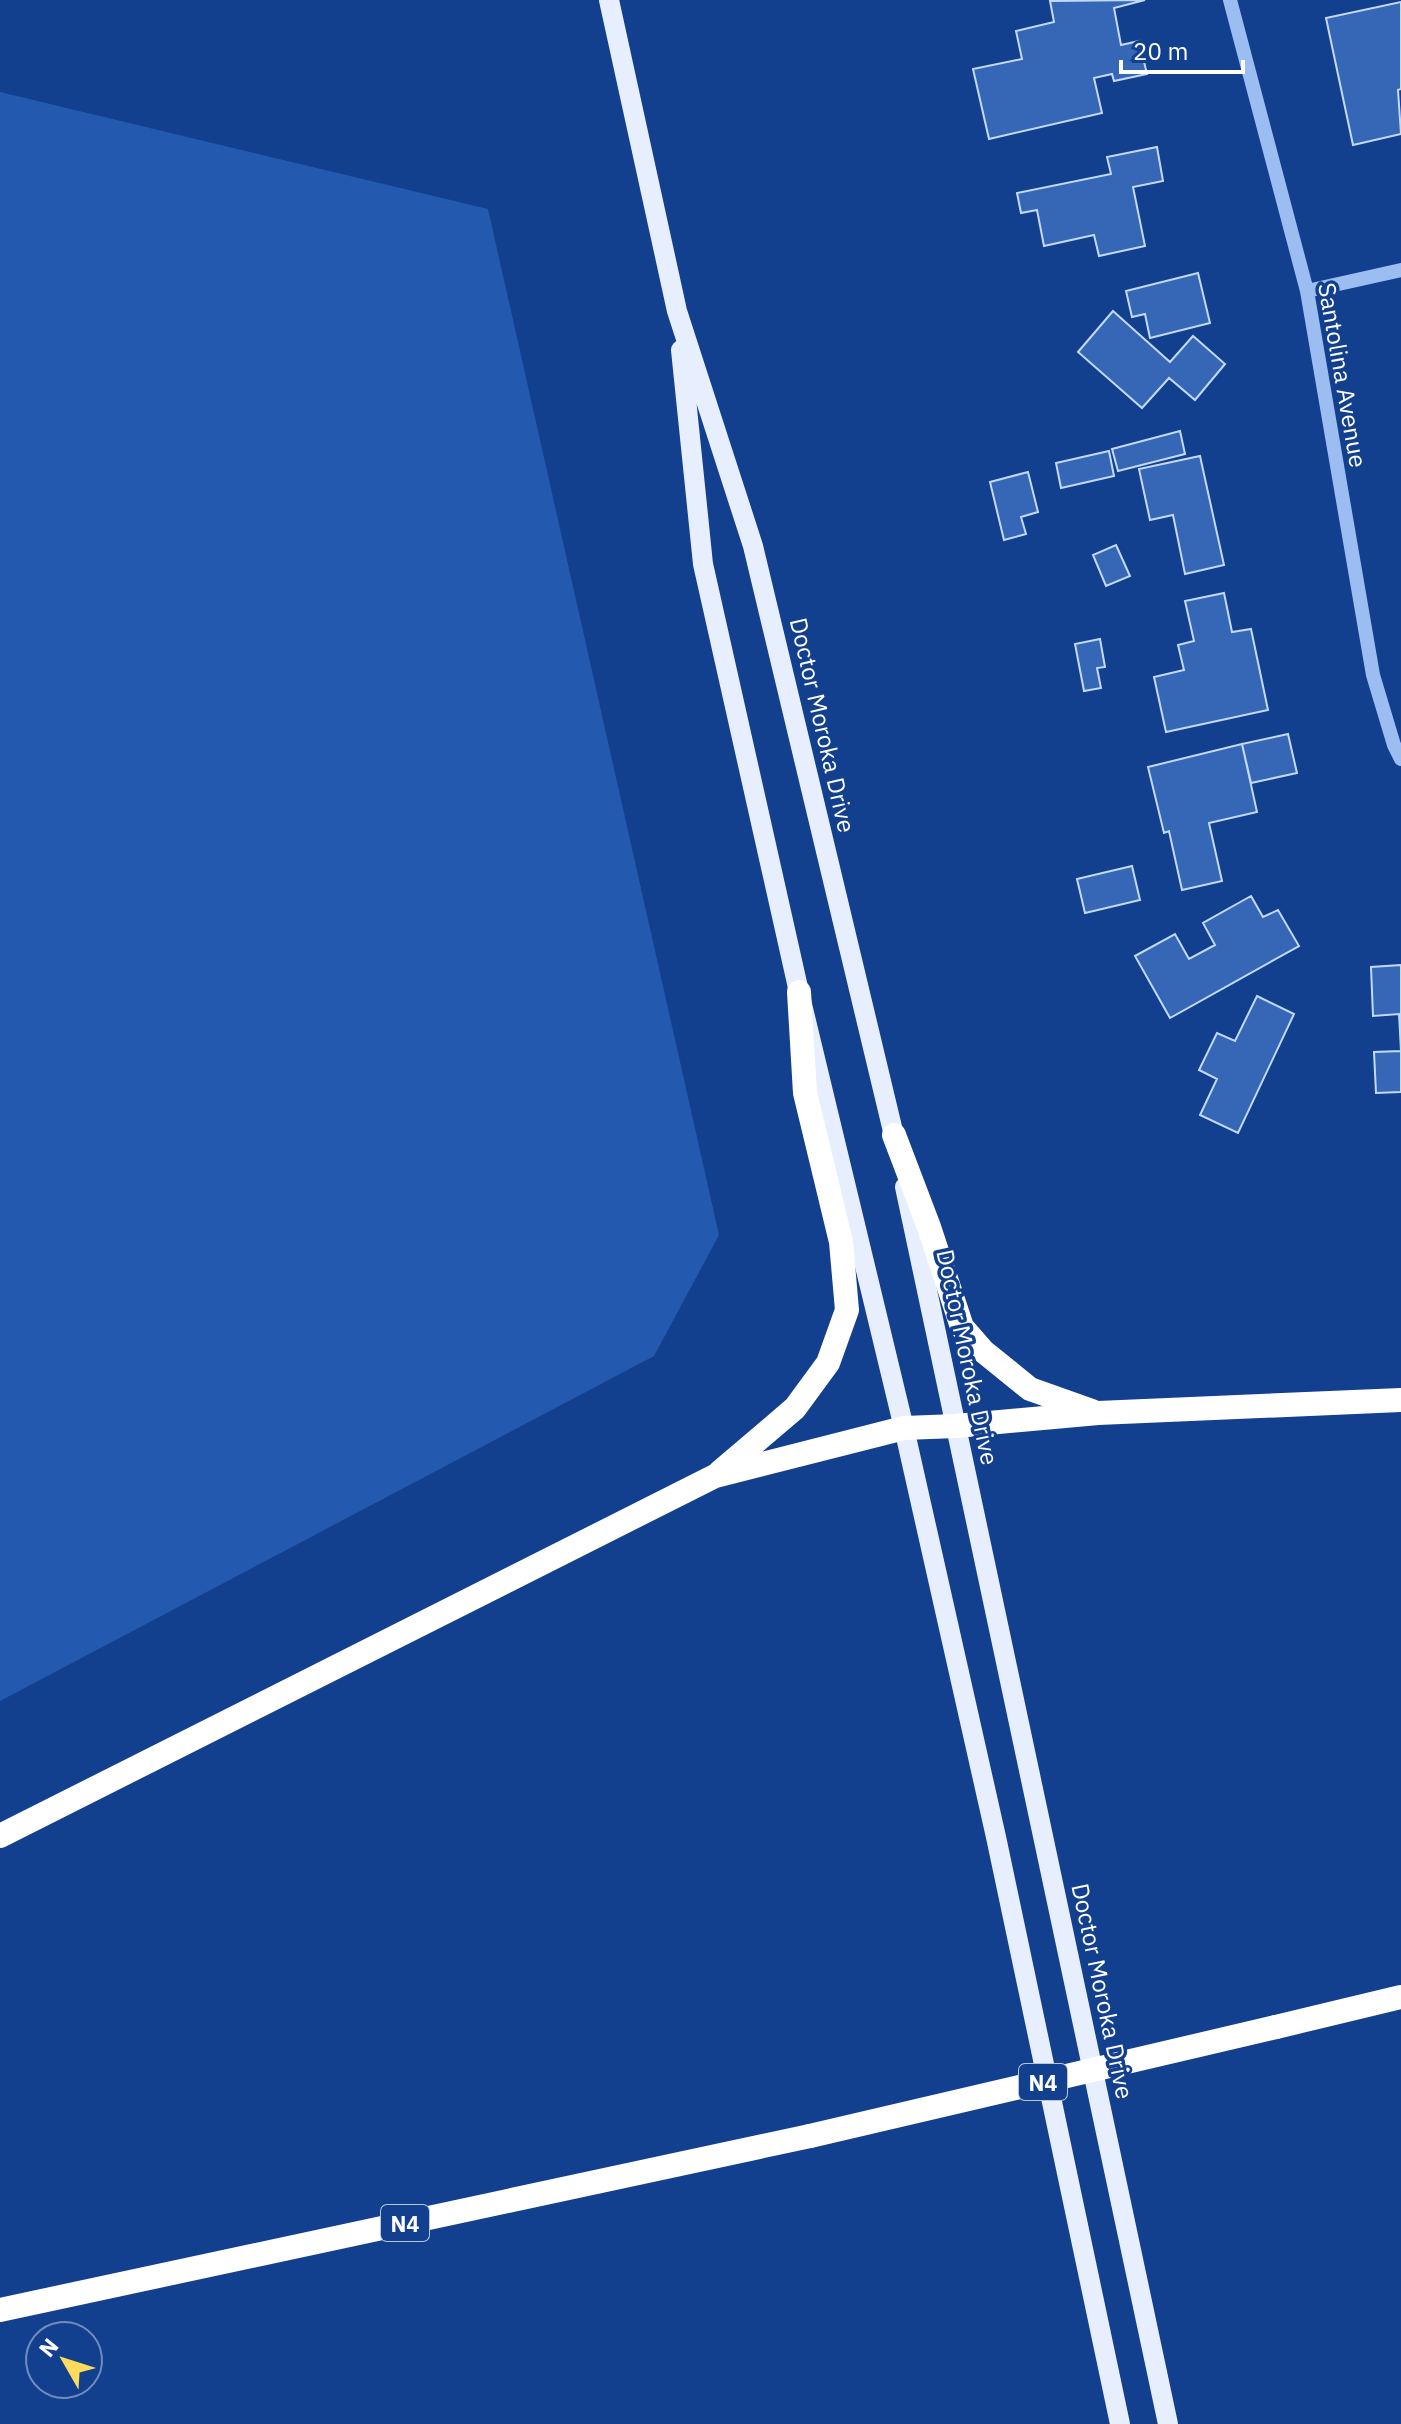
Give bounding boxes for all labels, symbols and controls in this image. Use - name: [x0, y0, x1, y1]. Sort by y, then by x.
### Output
- scale bar: [1121, 24, 1243, 74]
- text: 20 m: [1133, 35, 1188, 67]
- street label: Santolina Avenue: [1311, 280, 1375, 470]
- street label: Doctor Moroka Drive: [783, 614, 863, 836]
- street label: Doctor Moroka Drive: [930, 1246, 1006, 1468]
- street label: Doctor Moroka Drive: [1065, 1880, 1141, 2102]
- road number: N4: [1019, 2064, 1067, 2100]
- road number: N4: [381, 2205, 429, 2241]
- north arrow: [24, 2320, 104, 2400]
- text: N: [32, 2332, 64, 2362]

